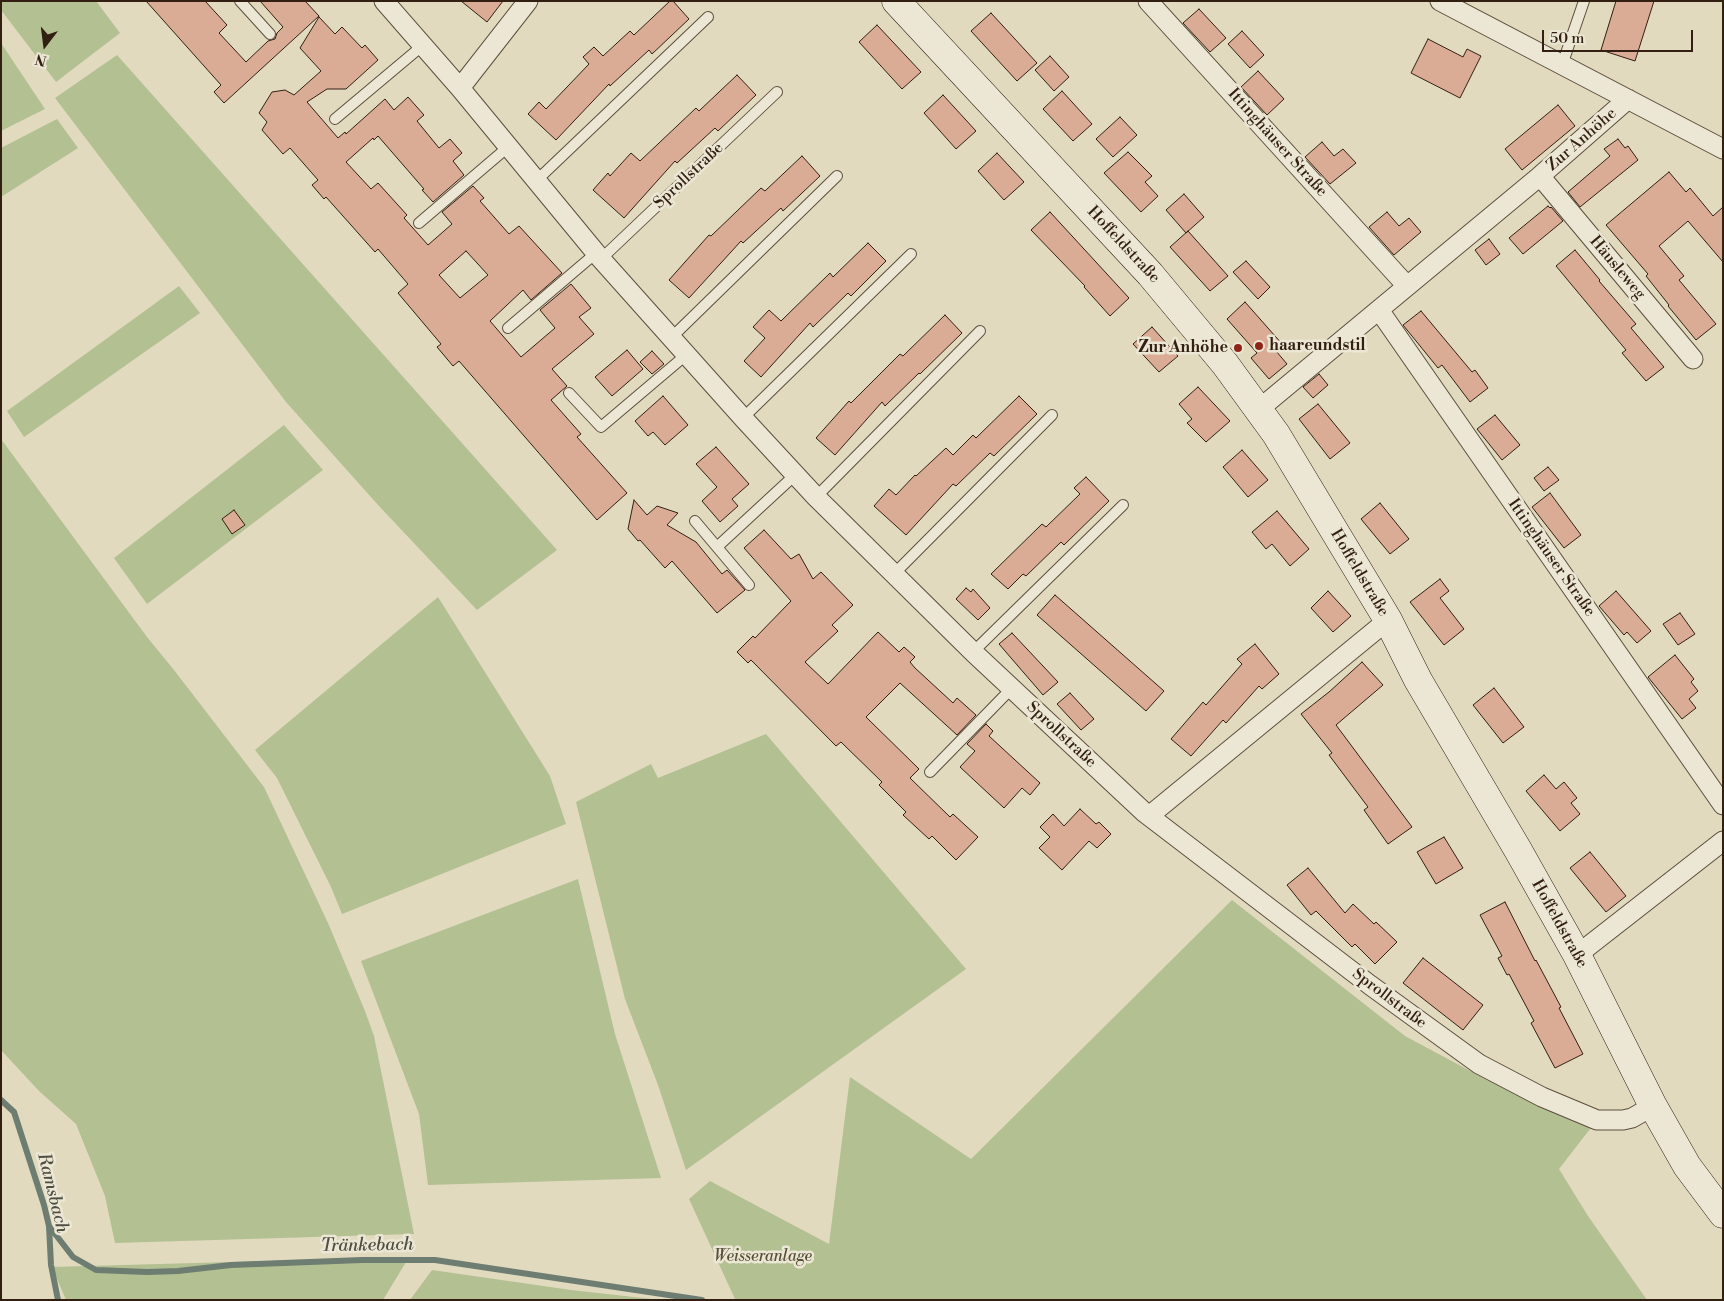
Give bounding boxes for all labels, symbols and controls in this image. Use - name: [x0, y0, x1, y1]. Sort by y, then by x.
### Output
- north arrow: [20, 20, 70, 70]
- scale bar: [1544, 20, 1695, 52]
- text: 50 m: [1550, 29, 1584, 48]
- text: N: [33, 49, 49, 70]
- street label: Ittinghäuser Straße: [1223, 85, 1331, 201]
- street label: Zur Anhöhe: [1543, 104, 1621, 176]
- street label: Sprollstraße: [650, 139, 728, 213]
- street label: Hoffeldstraße: [1082, 203, 1164, 287]
- street label: Häusleweg: [1585, 232, 1649, 304]
- place label: haareundstil: [1269, 336, 1366, 356]
- place label: Zur Anhöhe: [1139, 338, 1228, 358]
- marker: haareundstil: [1253, 340, 1265, 352]
- marker: Zur Anhöhe: [1232, 342, 1244, 354]
- street label: Ittinghäuser Straße: [1503, 495, 1599, 621]
- street label: Hoffeldstraße: [1325, 526, 1393, 620]
- street label: Sprollstraße: [1022, 698, 1100, 772]
- street label: Hoffeldstraße: [1527, 876, 1591, 972]
- street label: Sprollstraße: [1348, 965, 1430, 1033]
- water label: Ramsbach: [32, 1151, 72, 1235]
- water label: Tränkebach: [320, 1234, 414, 1258]
- park label: Weisseranlage: [714, 1247, 812, 1267]

